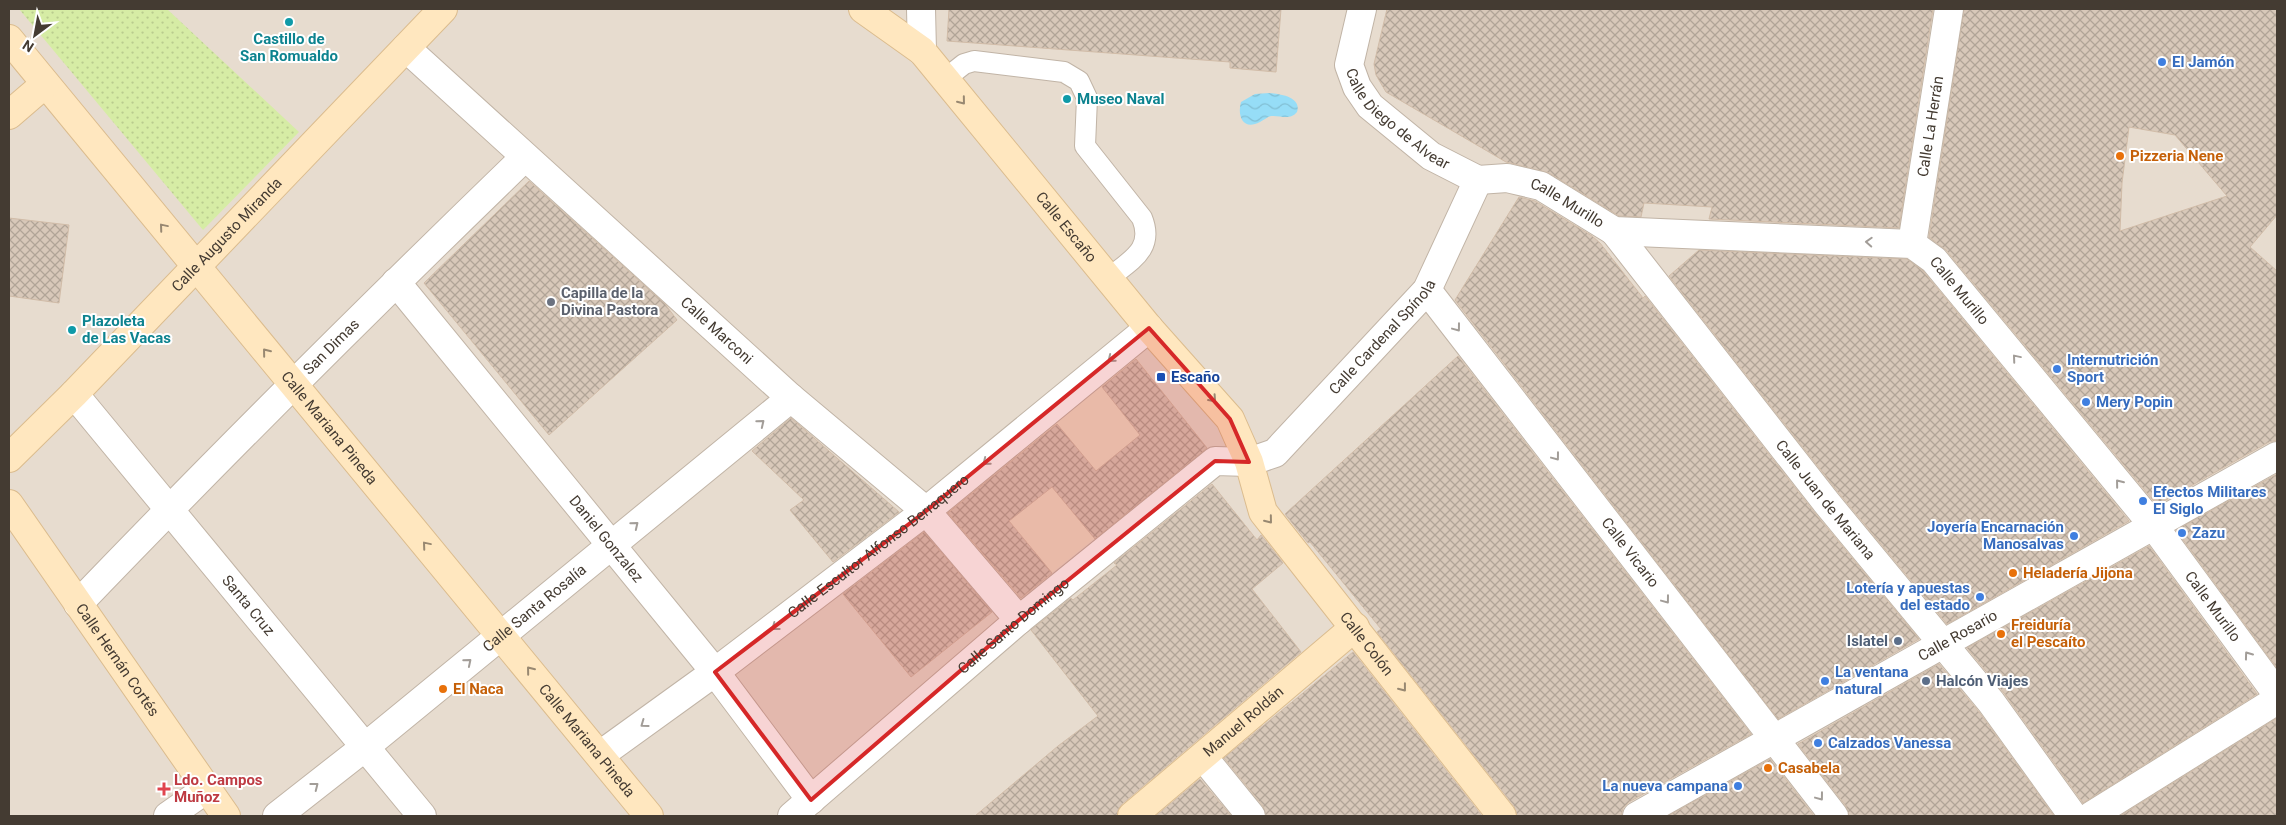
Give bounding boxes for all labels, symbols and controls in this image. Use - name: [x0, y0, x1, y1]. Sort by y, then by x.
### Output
- north arrow: [10, 10, 60, 60]
- marker: Castillo de San Romualdo: [283, 16, 295, 28]
- place label: Castillo de San Romualdo: [240, 30, 338, 65]
- text: N: [20, 37, 37, 55]
- place label: El Jamón: [2172, 53, 2234, 71]
- marker: El Jamón: [2156, 56, 2168, 68]
- street label: Calle Diego de Alvear: [1342, 66, 1453, 173]
- street label: Calle La Herrán: [1914, 75, 1947, 178]
- place label: Museo Naval: [1077, 90, 1165, 108]
- marker: Museo Naval: [1061, 93, 1073, 105]
- one-way arrow: [956, 95, 965, 104]
- place label: Pizzeria Nene: [2130, 147, 2223, 165]
- marker: Pizzeria Nene: [2114, 150, 2126, 162]
- street label: Calle Augusto Miranda: [168, 174, 286, 295]
- street label: Calle Murillo: [1529, 175, 1607, 232]
- street label: Calle Escaño: [1032, 188, 1101, 266]
- one-way arrow: [161, 224, 169, 233]
- one-way arrow: [1865, 237, 1873, 248]
- street label: Calle Murillo: [1926, 253, 1993, 328]
- street label: Calle Cardenal Spínola: [1325, 277, 1439, 398]
- place label: Capilla de la Divina Pastora: [561, 284, 658, 319]
- street label: Calle Marconi: [677, 293, 757, 368]
- marker: Capilla de la Divina Pastora: [545, 296, 557, 308]
- place label: Plazoleta de Las Vacas: [82, 312, 171, 347]
- street label: San Dimas: [299, 315, 363, 378]
- one-way arrow: [1451, 322, 1460, 332]
- marker: Plazoleta de Las Vacas: [66, 324, 78, 336]
- one-way arrow: [263, 349, 272, 358]
- place label: Internutrición Sport: [2067, 351, 2158, 386]
- one-way arrow: [1108, 353, 1117, 361]
- one-way arrow: [2012, 354, 2021, 363]
- marker: Internutrición Sport: [2051, 363, 2063, 375]
- street label: Calle Mariana Pineda: [278, 368, 381, 488]
- place label: Escaño: [1171, 368, 1220, 386]
- marker: Escaño: [1155, 371, 1167, 383]
- place label: Mery Popin: [2096, 393, 2173, 411]
- one-way arrow: [1207, 394, 1216, 403]
- marker: Mery Popin: [2080, 396, 2092, 408]
- one-way arrow: [755, 419, 764, 428]
- street label: Calle Juan de Mariana: [1772, 436, 1879, 563]
- one-way arrow: [1550, 451, 1559, 461]
- one-way arrow: [982, 457, 991, 466]
- street label: Calle Escultor Alfonso Berraquero: [784, 470, 973, 622]
- one-way arrow: [2115, 480, 2124, 489]
- place label: Efectos Militares El Siglo: [2153, 483, 2267, 518]
- street label: Daniel Gonzalez: [565, 492, 647, 586]
- marker: Efectos Militares El Siglo: [2137, 495, 2149, 507]
- one-way arrow: [1264, 514, 1273, 523]
- street label: Calle Vicario: [1597, 514, 1663, 591]
- place label: Joyería Encarnación Manosalvas: [1927, 518, 2064, 553]
- one-way arrow: [629, 521, 638, 530]
- place label: Zazu: [2192, 524, 2225, 542]
- marker: Zazu: [2176, 527, 2188, 539]
- marker: Joyería Encarnación Manosalvas: [2068, 530, 2080, 542]
- one-way arrow: [423, 541, 432, 550]
- street label: Calle Santa Rosalía: [479, 560, 590, 656]
- place label: Heladería Jijona: [2023, 564, 2133, 582]
- marker: Heladería Jijona: [2007, 567, 2019, 579]
- street label: Calle Murillo: [2181, 568, 2245, 645]
- street label: Santa Cruz: [218, 572, 278, 639]
- street label: Calle Santo Domingo: [954, 574, 1073, 678]
- place label: Lotería y apuestas del estado: [1846, 579, 1970, 614]
- marker: Lotería y apuestas del estado: [1974, 591, 1986, 603]
- one-way arrow: [1660, 594, 1668, 603]
- street label: Calle Hernán Cortés: [72, 600, 163, 720]
- street label: Calle Rosario: [1915, 606, 2001, 665]
- street label: Calle Colón: [1336, 608, 1397, 679]
- place label: Freiduría el Pescaíto: [2011, 616, 2085, 651]
- one-way arrow: [771, 621, 781, 630]
- marker: Freiduría el Pescaíto: [1995, 628, 2007, 640]
- place label: Islatel: [1847, 632, 1888, 650]
- marker: Islatel: [1892, 635, 1904, 647]
- one-way arrow: [2246, 652, 2254, 661]
- one-way arrow: [463, 658, 472, 667]
- place label: La ventana natural: [1835, 663, 1908, 698]
- one-way arrow: [527, 667, 536, 676]
- place label: Halcón Viajes: [1936, 672, 2029, 690]
- marker: La ventana natural: [1819, 675, 1831, 687]
- marker: Halcón Viajes: [1920, 675, 1932, 687]
- place label: El Naca: [453, 680, 504, 698]
- street label: Calle Mariana Pineda: [535, 680, 639, 801]
- one-way arrow: [1397, 682, 1405, 691]
- marker: El Naca: [437, 683, 449, 695]
- street label: Manuel Roldán: [1200, 683, 1287, 761]
- one-way arrow: [641, 718, 650, 726]
- place label: Calzados Vanessa: [1828, 734, 1951, 752]
- marker: Calzados Vanessa: [1812, 737, 1824, 749]
- place label: Casabela: [1778, 759, 1840, 777]
- marker: Casabela: [1762, 762, 1774, 774]
- place label: Ldo. Campos Muñoz: [174, 771, 263, 806]
- place label: La nueva campana: [1602, 777, 1728, 795]
- marker: La nueva campana: [1732, 780, 1744, 792]
- marker: Ldo. Campos Muñoz: [158, 783, 170, 795]
- one-way arrow: [309, 784, 318, 792]
- one-way arrow: [1814, 791, 1822, 800]

